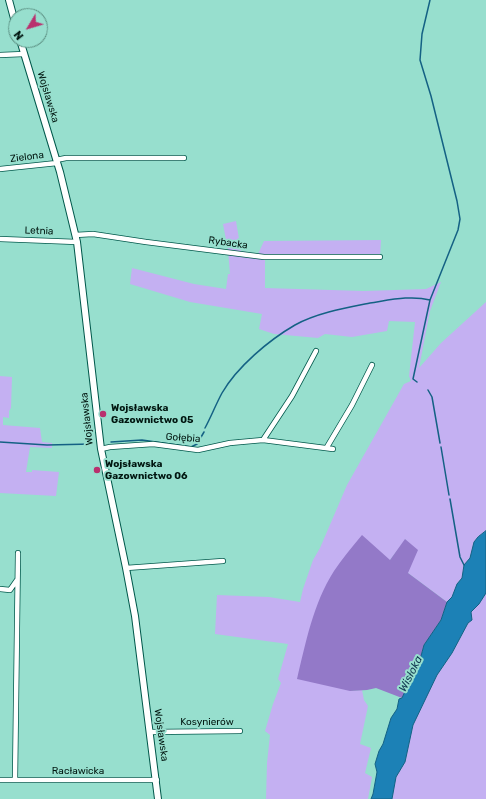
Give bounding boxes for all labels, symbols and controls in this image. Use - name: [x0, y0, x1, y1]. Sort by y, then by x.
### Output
- north arrow: [8, 8, 48, 48]
- text: N: [11, 28, 27, 42]
- street label: Wojsławska: [35, 70, 61, 124]
- street label: Zielona: [10, 149, 44, 165]
- street label: Letnia: [24, 224, 54, 238]
- street label: Rybacka: [208, 234, 248, 252]
- street label: Wojsławska: [78, 392, 96, 446]
- place label: Wojsławska Gazownictwo 05: [111, 402, 193, 426]
- marker: Wojsławska Gazownictwo 05: [98, 409, 108, 419]
- street label: Gołębia: [165, 431, 201, 445]
- place label: Wojsławska Gazownictwo 06: [105, 458, 188, 482]
- marker: Wojsławska Gazownictwo 06: [92, 465, 102, 475]
- water label: Wisłoka: [396, 654, 426, 694]
- street label: Wojsławska: [151, 708, 171, 762]
- street label: Kosynierów: [180, 716, 234, 728]
- street label: Racławicka: [52, 765, 104, 777]

